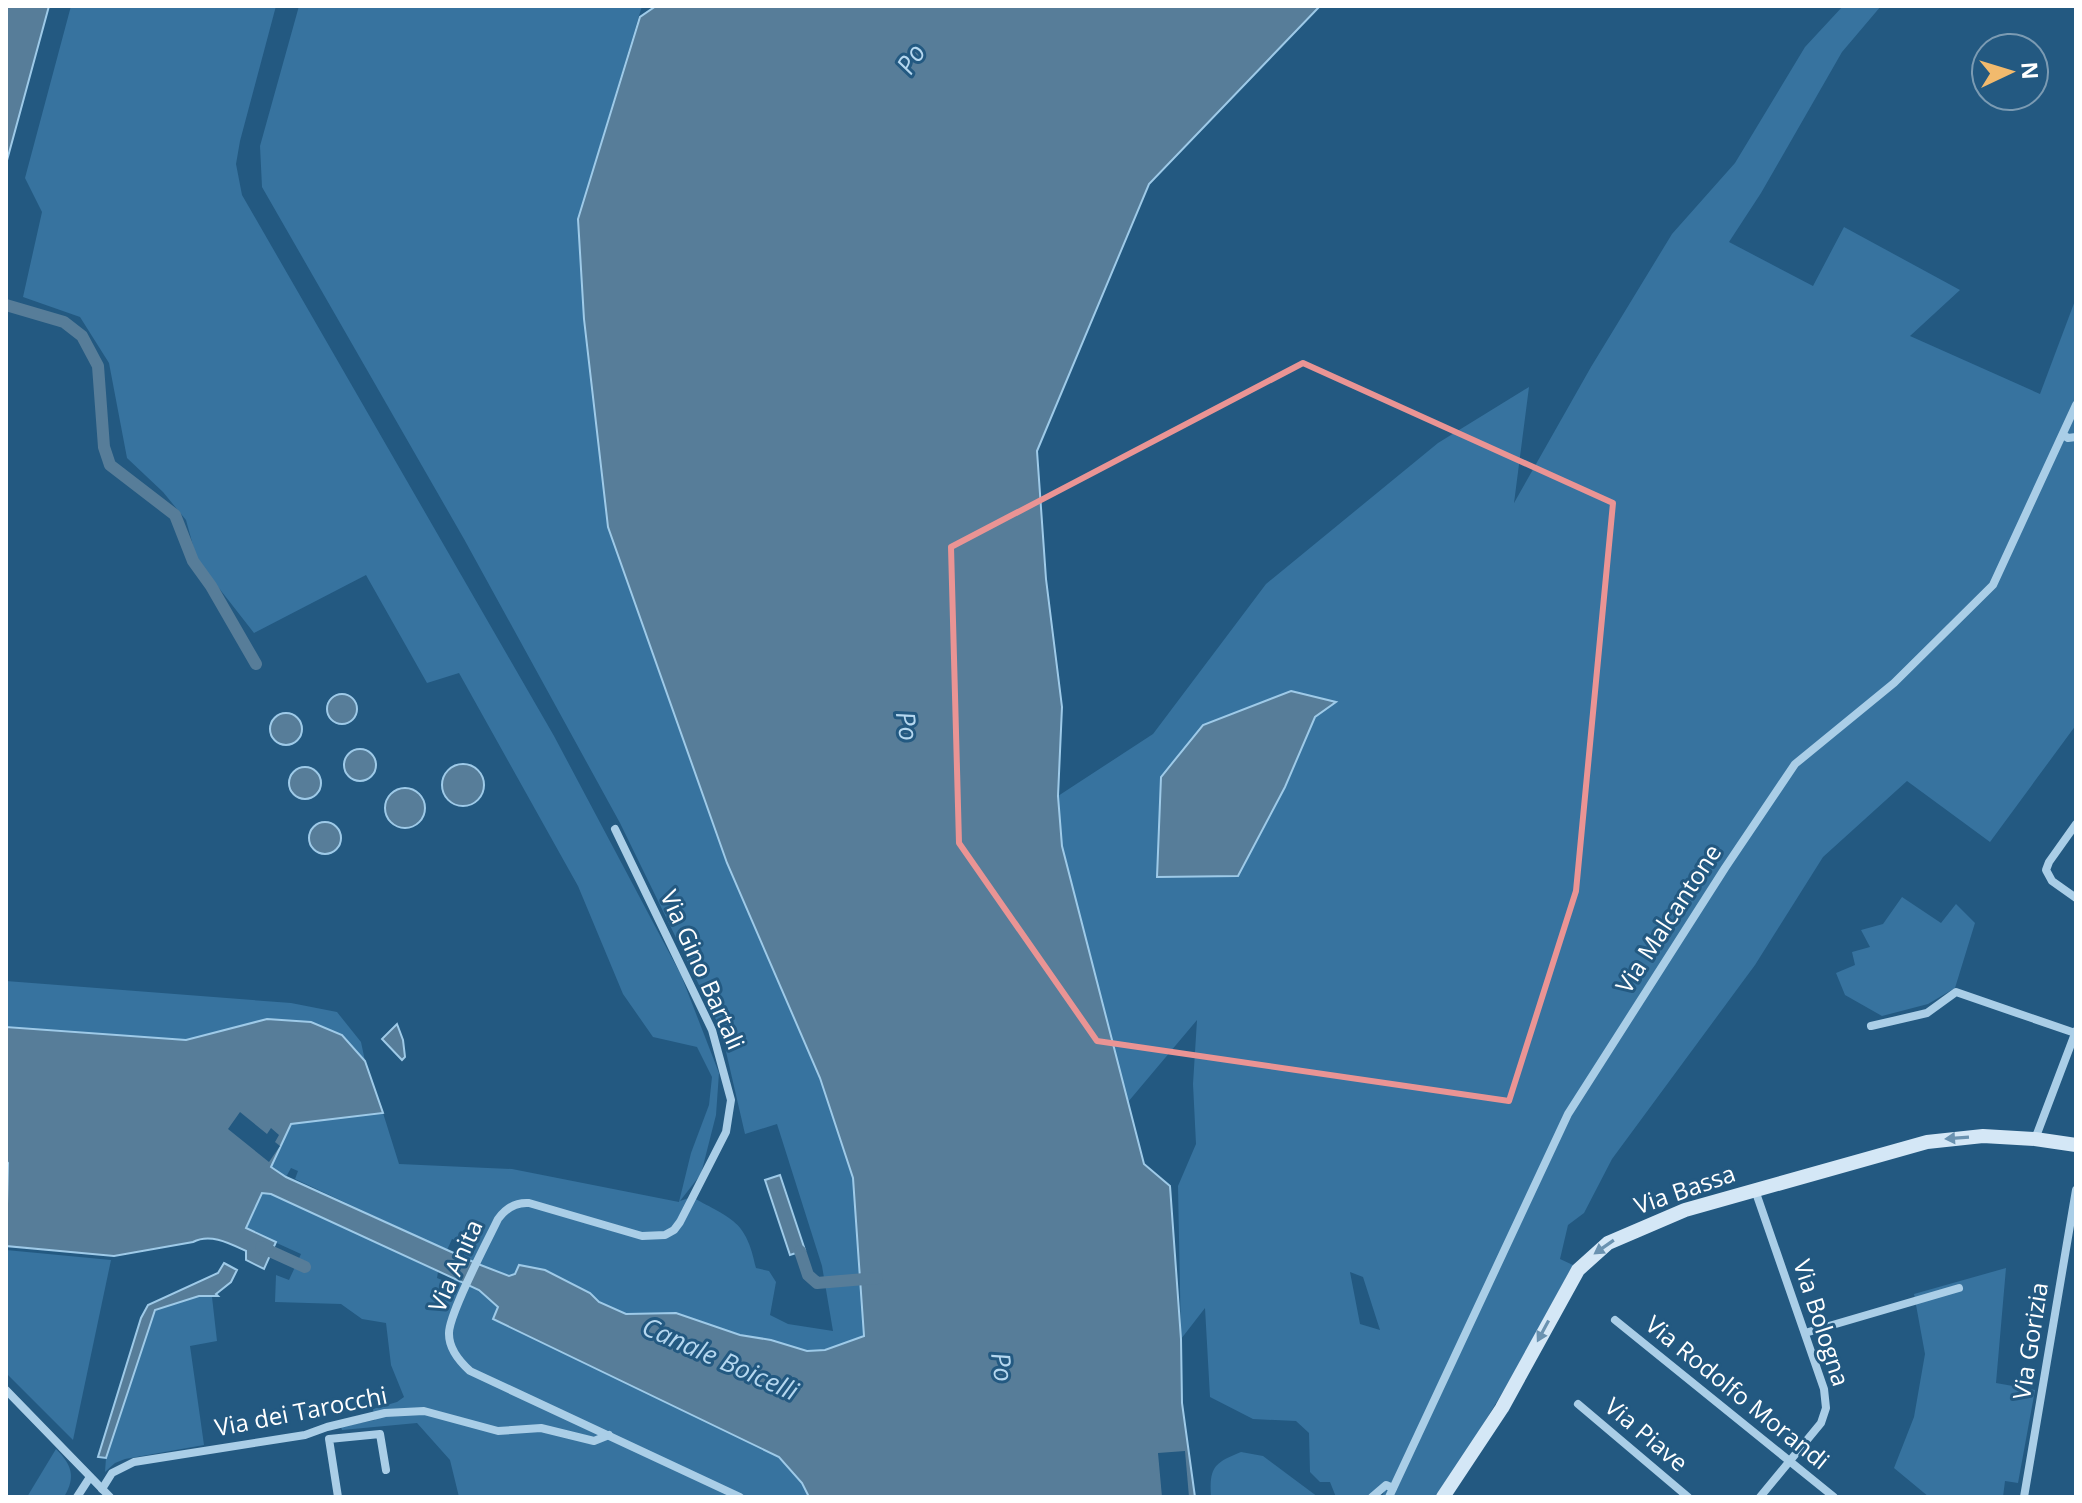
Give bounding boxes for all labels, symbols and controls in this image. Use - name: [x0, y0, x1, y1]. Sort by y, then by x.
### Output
- north arrow: [1970, 32, 2050, 112]
- water label: Po: [887, 36, 933, 80]
- text: N: [2015, 61, 2047, 81]
- water label: Po: [888, 709, 928, 743]
- street label: Via Malcantone: [1607, 837, 1728, 999]
- street label: Via Gino Bartali: [653, 884, 753, 1054]
- one-way arrow: [1944, 1132, 1969, 1145]
- street label: Via Bassa: [1630, 1156, 1740, 1221]
- street label: Via Anita: [420, 1214, 490, 1317]
- one-way arrow: [1593, 1239, 1614, 1254]
- street label: Via Bologna: [1786, 1255, 1858, 1390]
- street label: Via Gorizia: [2004, 1280, 2055, 1402]
- street label: Via Rodolfo Morandi: [1639, 1307, 1837, 1476]
- water label: Canale Boicelli: [637, 1308, 804, 1409]
- one-way arrow: [1537, 1320, 1550, 1343]
- water label: Po: [983, 1350, 1023, 1384]
- street label: Via dei Tarocchi: [212, 1378, 390, 1443]
- street label: Via Piave: [1598, 1389, 1696, 1478]

